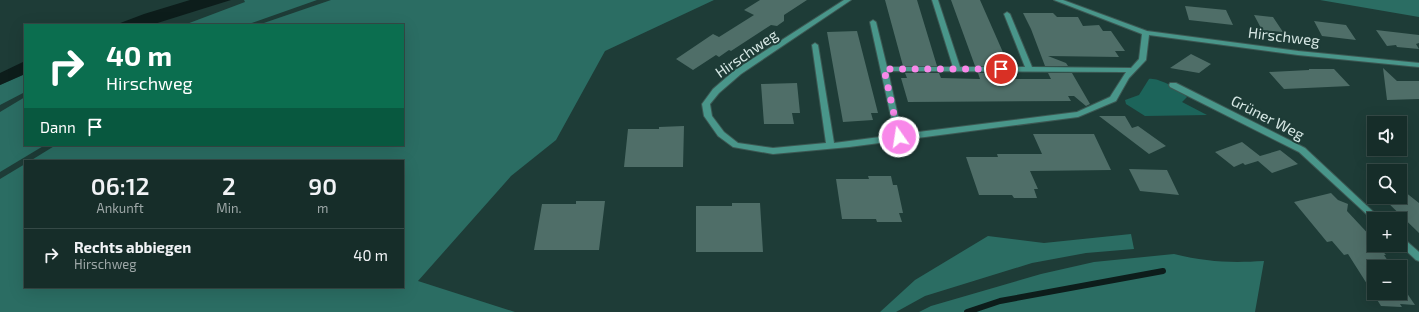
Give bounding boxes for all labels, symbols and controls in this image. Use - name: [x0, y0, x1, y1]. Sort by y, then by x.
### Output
- street label: Hirschweg: [1247, 23, 1322, 49]
- street label: Hirschweg: [711, 25, 781, 81]
- text: 40 m: [106, 38, 172, 72]
- icon: right: [40, 40, 92, 92]
- pin: [984, 52, 1018, 86]
- icon: arrive: [990, 58, 1012, 80]
- text: Hirschweg: [106, 72, 193, 94]
- street label: Grüner Weg: [1228, 91, 1308, 143]
- icon: arrive: [84, 116, 106, 138]
- position arrow: [878, 116, 920, 158]
- map controls: [1367, 116, 1407, 300]
- button: sound: [1367, 116, 1407, 156]
- text: Dann: [40, 118, 76, 136]
- button: search: [1367, 164, 1407, 204]
- text: 06:12: [91, 171, 149, 200]
- text: 2: [222, 171, 236, 200]
- text: 90: [308, 171, 337, 200]
- text: Ankunft: [97, 200, 144, 216]
- text: Min.: [216, 200, 241, 216]
- text: m: [317, 200, 328, 216]
- button: +: [1367, 212, 1407, 252]
- text: Rechts abbiegen: [74, 238, 191, 256]
- icon: right: [40, 244, 62, 266]
- text: 40 m: [353, 246, 388, 264]
- text: Hirschweg: [74, 256, 137, 272]
- button: −: [1367, 260, 1407, 300]

